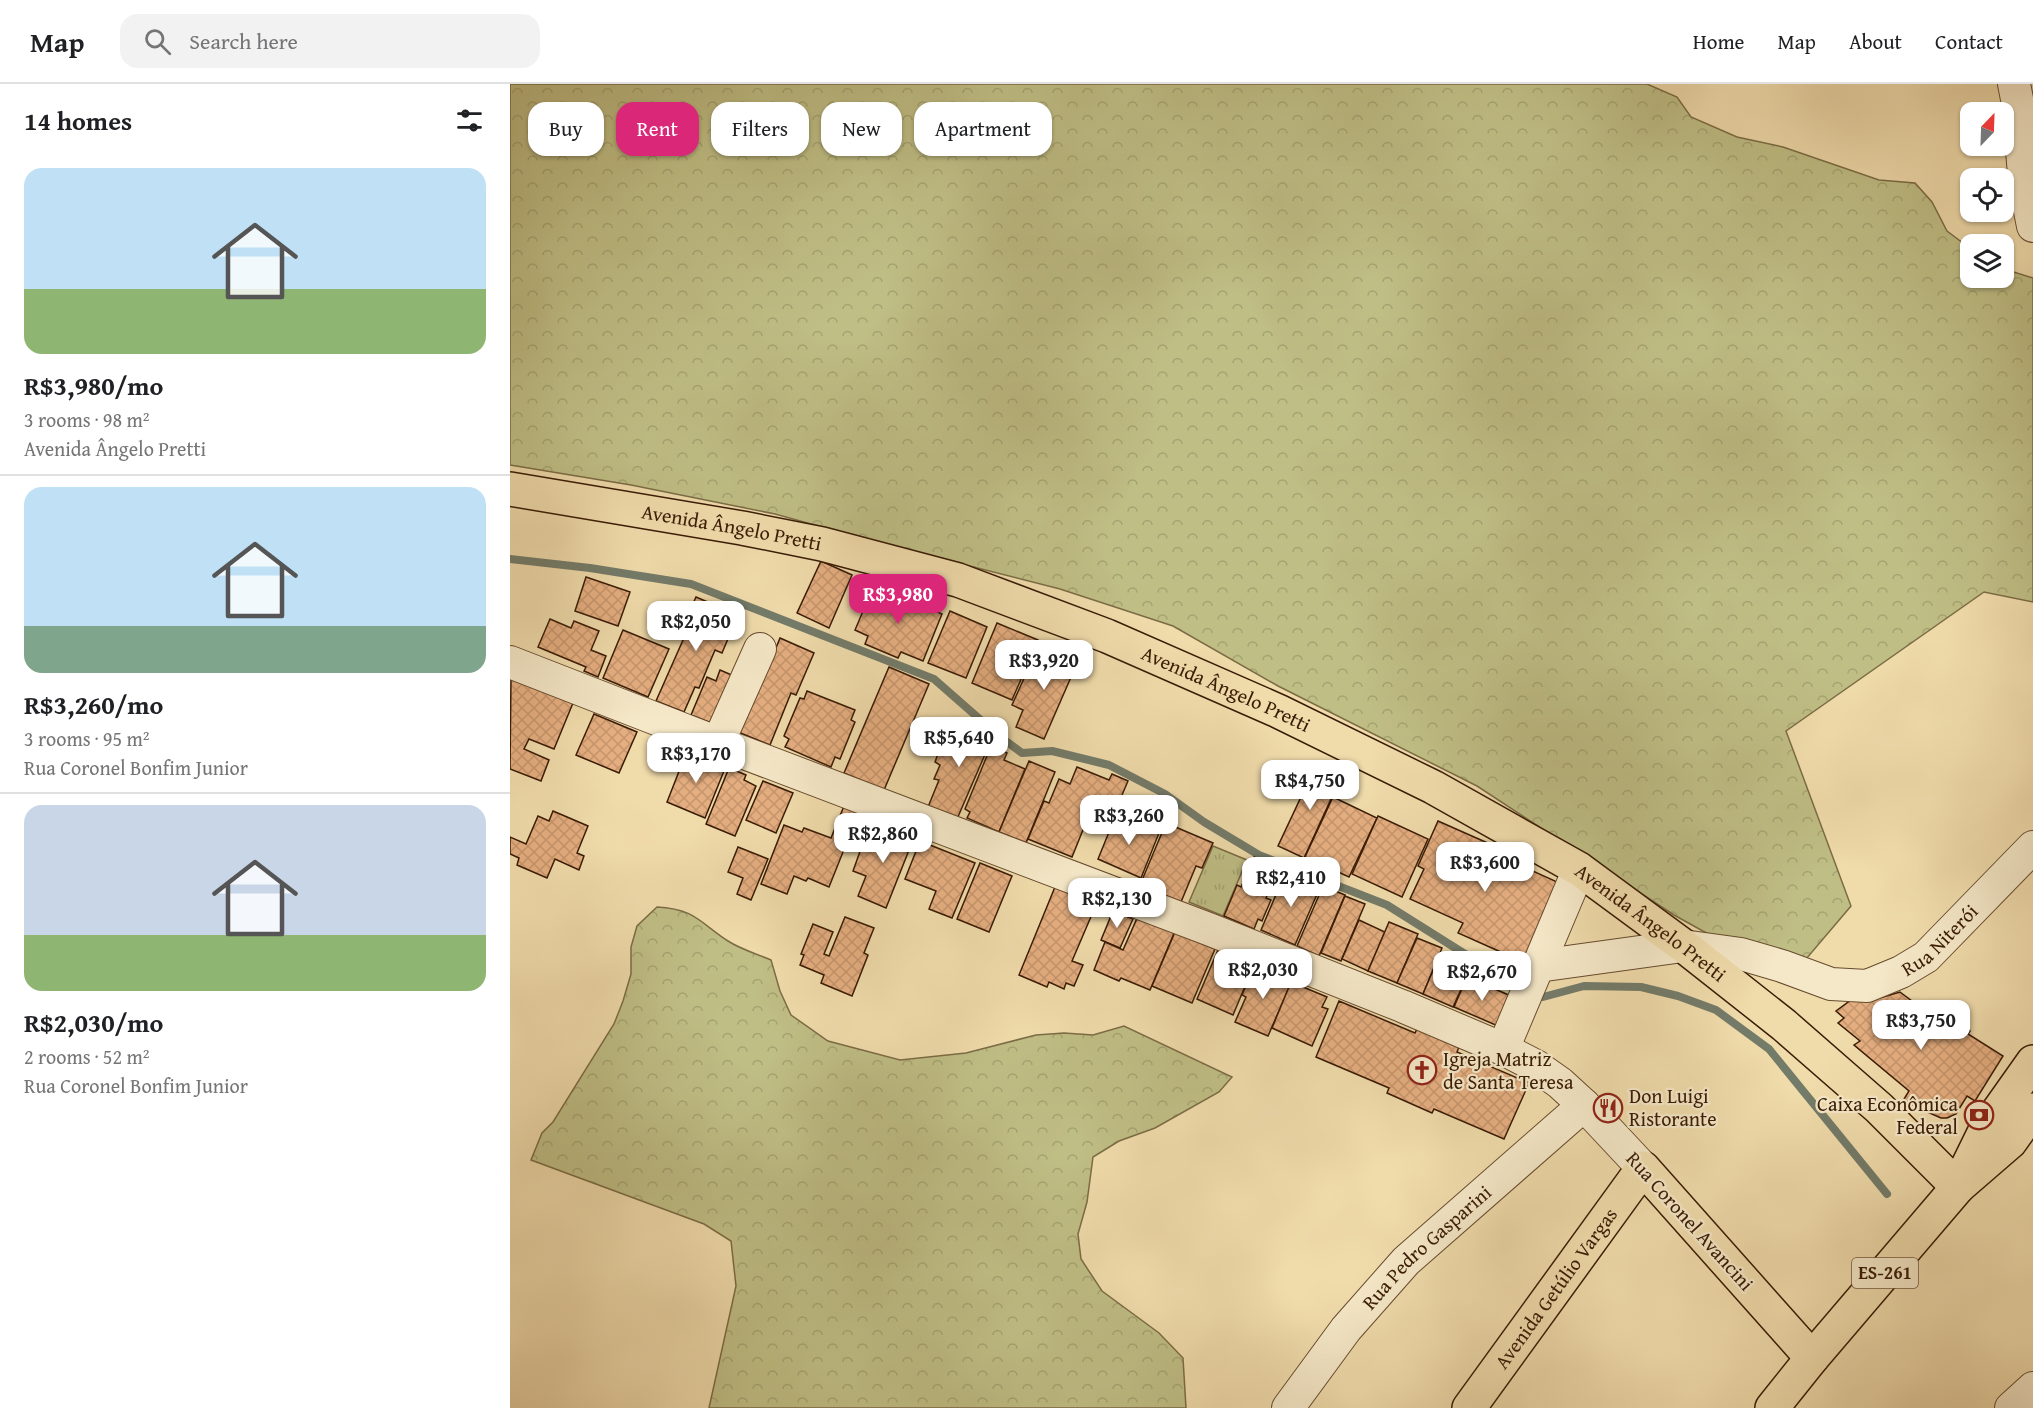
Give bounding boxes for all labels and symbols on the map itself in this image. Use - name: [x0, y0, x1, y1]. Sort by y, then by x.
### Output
- north arrow: [1960, 102, 2014, 156]
- street label: Avenida Ângelo Pretti: [640, 496, 825, 558]
- pin: R$3,980: [843, 574, 953, 625]
- pin: R$2,050: [641, 601, 751, 652]
- street label: Avenida Ângelo Pretti: [1137, 638, 1316, 739]
- pin: R$3,920: [989, 640, 1099, 691]
- pin: R$5,640: [904, 717, 1014, 768]
- pin: R$3,170: [641, 733, 751, 784]
- pin: R$4,750: [1255, 760, 1365, 811]
- pin: R$3,260: [1074, 795, 1184, 846]
- pin: R$2,860: [828, 813, 938, 864]
- pin: R$3,600: [1430, 842, 1540, 893]
- street label: Avenida Ângelo Pretti: [1569, 856, 1733, 988]
- pin: R$2,410: [1236, 857, 1346, 908]
- pin: R$2,130: [1062, 878, 1172, 929]
- street label: Rua Niterói: [1896, 897, 1984, 983]
- pin: R$2,030: [1208, 949, 1318, 1000]
- pin: R$2,670: [1427, 951, 1537, 1002]
- pin: R$3,750: [1866, 1000, 1976, 1051]
- place label: Igreja Matriz de Santa Teresa: [1443, 1044, 1574, 1096]
- church icon: Igreja Matriz de Santa Teresa: [1406, 1054, 1438, 1086]
- place label: Don Luigi Ristorante: [1629, 1081, 1717, 1133]
- place label: Caixa Econômica Federal: [1817, 1089, 1959, 1141]
- restaurant icon: Don Luigi Ristorante: [1592, 1092, 1624, 1124]
- bank icon: Caixa Econômica Federal: [1963, 1099, 1995, 1131]
- street label: Rua Coronel Avancini: [1620, 1145, 1761, 1297]
- street label: Rua Pedro Gasparini: [1355, 1177, 1498, 1316]
- street label: Avenida Getúlio Vargas: [1487, 1201, 1624, 1375]
- road number: ES-261: [1852, 1258, 1918, 1288]

